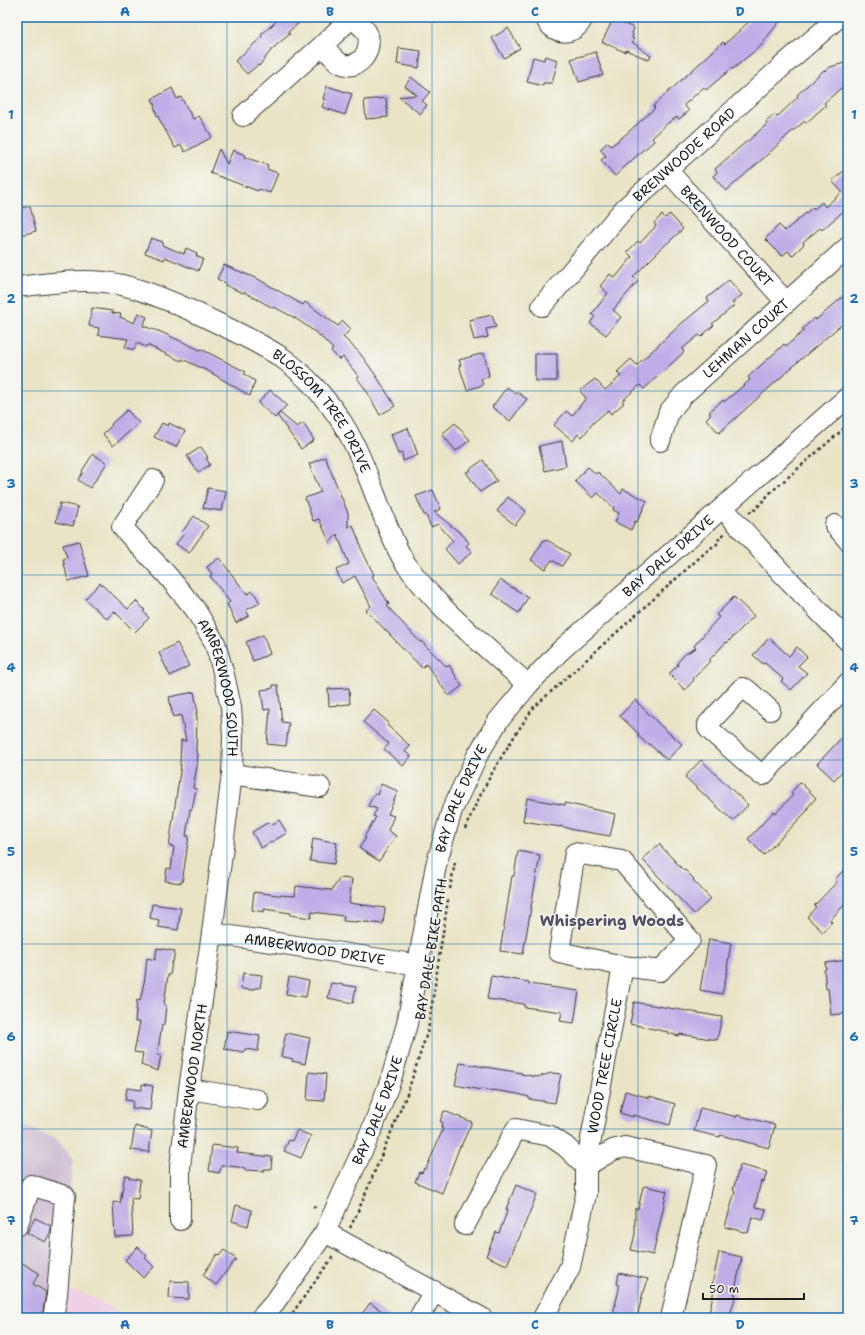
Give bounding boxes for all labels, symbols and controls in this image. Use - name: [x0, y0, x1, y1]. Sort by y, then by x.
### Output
- text: A: [120, 3, 130, 20]
- text: B: [326, 3, 334, 20]
- text: C: [531, 3, 539, 20]
- text: D: [735, 3, 745, 20]
- street label: BRENWOODE ROAD: [629, 104, 739, 206]
- text: 1: [8, 106, 14, 123]
- text: 1: [851, 106, 857, 123]
- street label: BRENWOOD COURT: [676, 182, 777, 291]
- text: 2: [6, 290, 16, 307]
- text: 2: [849, 290, 859, 307]
- street label: LEHMAN COURT: [699, 295, 793, 382]
- street label: BLOSSOM TREE DRIVE: [269, 345, 375, 476]
- text: 3: [6, 475, 16, 492]
- text: 3: [849, 475, 859, 492]
- street label: BAY DALE DRIVE: [619, 511, 718, 601]
- street label: AMBERWOOD SOUTH: [194, 615, 242, 757]
- text: 4: [6, 659, 16, 676]
- text: 4: [849, 659, 859, 676]
- street label: BAY DALE DRIVE: [431, 741, 491, 855]
- text: 5: [7, 843, 15, 860]
- text: 5: [850, 843, 858, 860]
- street label: BAY DALE BIKE PATH: [411, 877, 451, 1021]
- district label: Whispering Woods: [540, 911, 684, 931]
- street label: AMBERWOOD DRIVE: [243, 929, 387, 969]
- street label: WOOD TREE CIRCLE: [583, 997, 626, 1135]
- street label: AMBERWOOD NORTH: [173, 1002, 211, 1150]
- text: 6: [6, 1028, 16, 1045]
- text: 6: [849, 1028, 859, 1045]
- street label: BAY DALE DRIVE: [348, 1053, 406, 1168]
- text: 7: [6, 1212, 16, 1229]
- text: 7: [849, 1212, 859, 1229]
- scale bar: [703, 1275, 804, 1301]
- text: 50 m: [709, 1281, 739, 1297]
- text: A: [120, 1316, 130, 1333]
- text: B: [326, 1316, 334, 1333]
- text: C: [531, 1316, 539, 1333]
- text: D: [735, 1316, 745, 1333]

